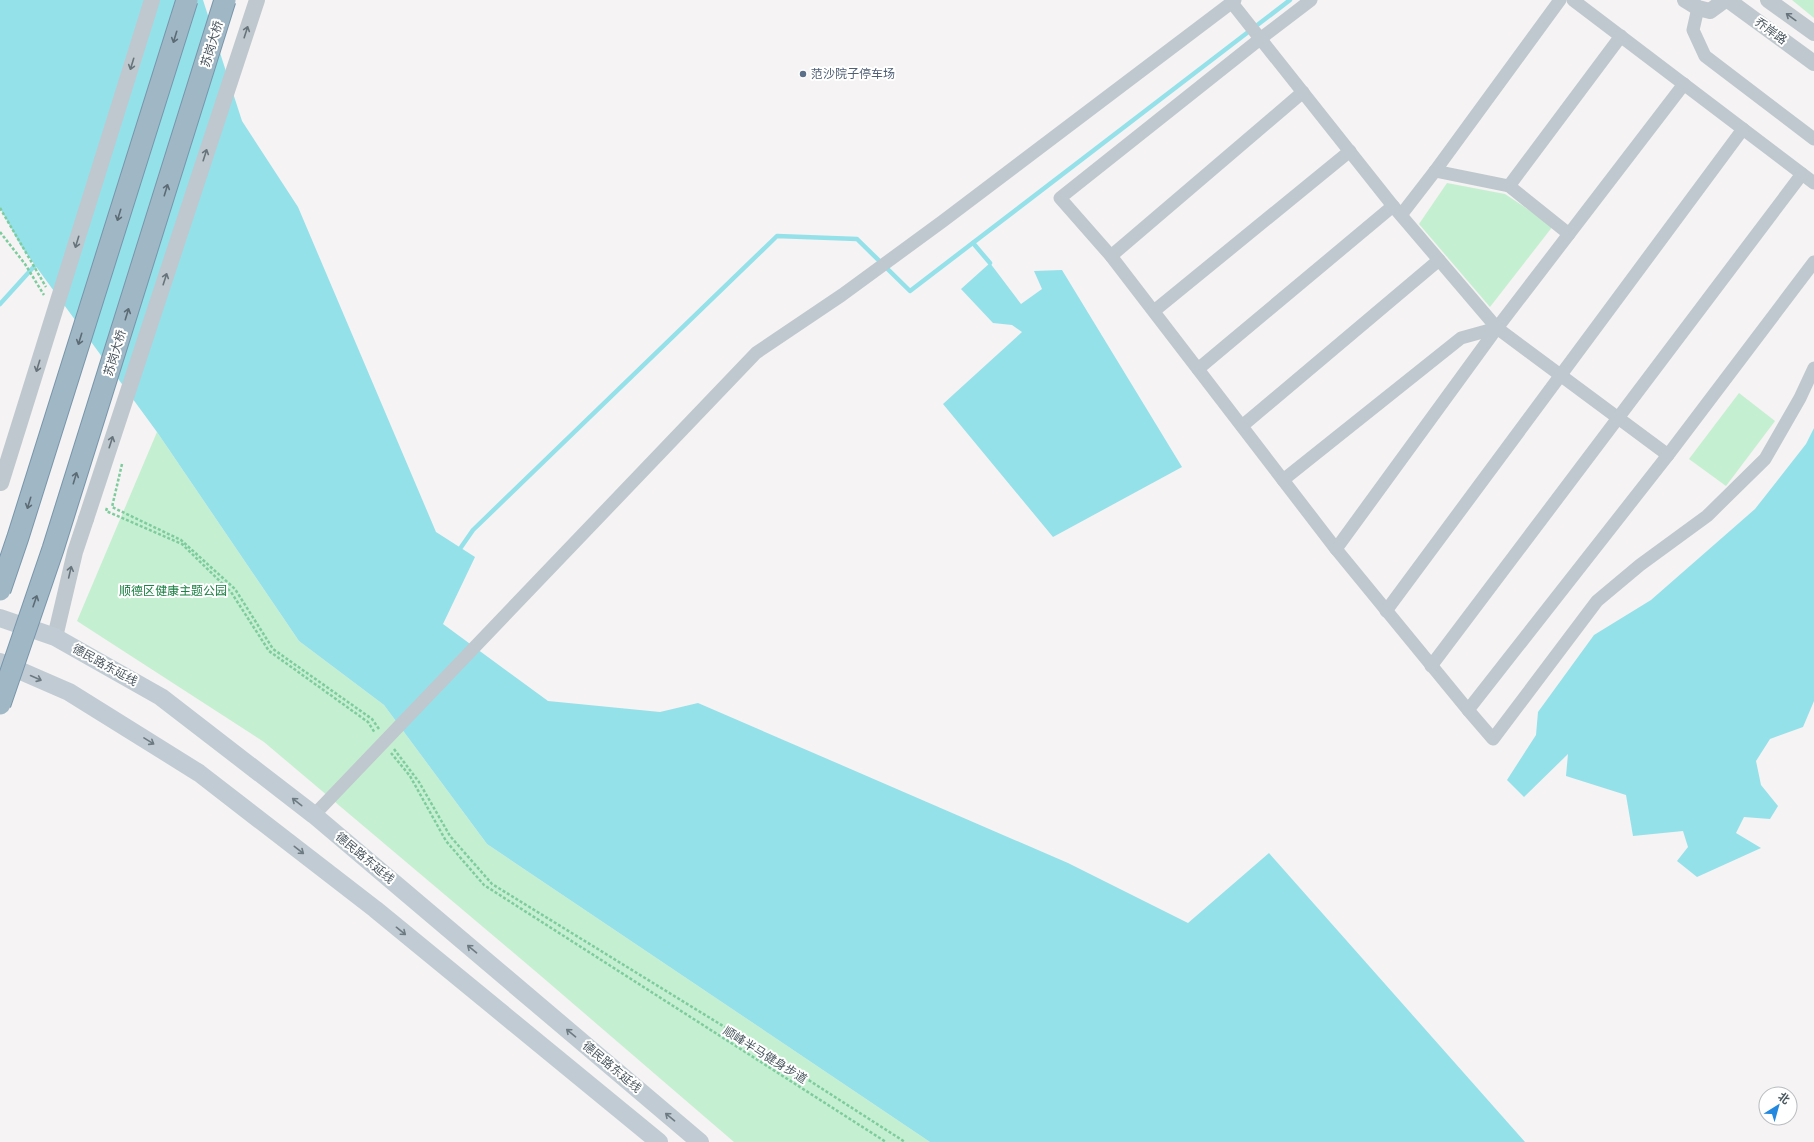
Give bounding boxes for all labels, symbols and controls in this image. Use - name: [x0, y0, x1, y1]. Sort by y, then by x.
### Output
- street label: 乔岸路: [1752, 13, 1791, 48]
- one-way arrow: [1786, 13, 1797, 21]
- street label: 苏岗大桥: [196, 18, 227, 69]
- one-way arrow: [243, 26, 250, 39]
- one-way arrow: [171, 31, 178, 44]
- one-way arrow: [128, 57, 135, 70]
- place label: 范沙院子停车场: [811, 65, 895, 82]
- marker: 范沙院子停车场: [798, 69, 808, 79]
- one-way arrow: [202, 150, 210, 162]
- one-way arrow: [163, 183, 170, 196]
- one-way arrow: [115, 208, 122, 221]
- one-way arrow: [73, 235, 80, 248]
- one-way arrow: [162, 273, 169, 286]
- one-way arrow: [124, 307, 131, 320]
- street label: 苏岗大桥: [99, 327, 130, 378]
- one-way arrow: [76, 332, 83, 345]
- one-way arrow: [34, 359, 41, 372]
- one-way arrow: [108, 436, 115, 449]
- one-way arrow: [72, 471, 79, 484]
- one-way arrow: [25, 496, 32, 509]
- one-way arrow: [67, 565, 75, 578]
- park label: 顺德区健康主题公园: [119, 582, 227, 599]
- one-way arrow: [32, 595, 39, 608]
- street label: 德民路东延线: [70, 640, 141, 689]
- one-way arrow: [29, 674, 41, 682]
- one-way arrow: [143, 738, 155, 746]
- one-way arrow: [292, 798, 303, 806]
- street label: 德民路东延线: [332, 828, 398, 887]
- one-way arrow: [294, 846, 305, 855]
- one-way arrow: [396, 926, 407, 935]
- one-way arrow: [467, 944, 477, 953]
- street label: 顺峰半马健身步道: [720, 1022, 810, 1087]
- one-way arrow: [566, 1028, 577, 1037]
- street label: 德民路东延线: [579, 1037, 645, 1096]
- north arrow: [1758, 1086, 1798, 1126]
- text: 北: [1775, 1088, 1793, 1107]
- one-way arrow: [665, 1112, 676, 1121]

